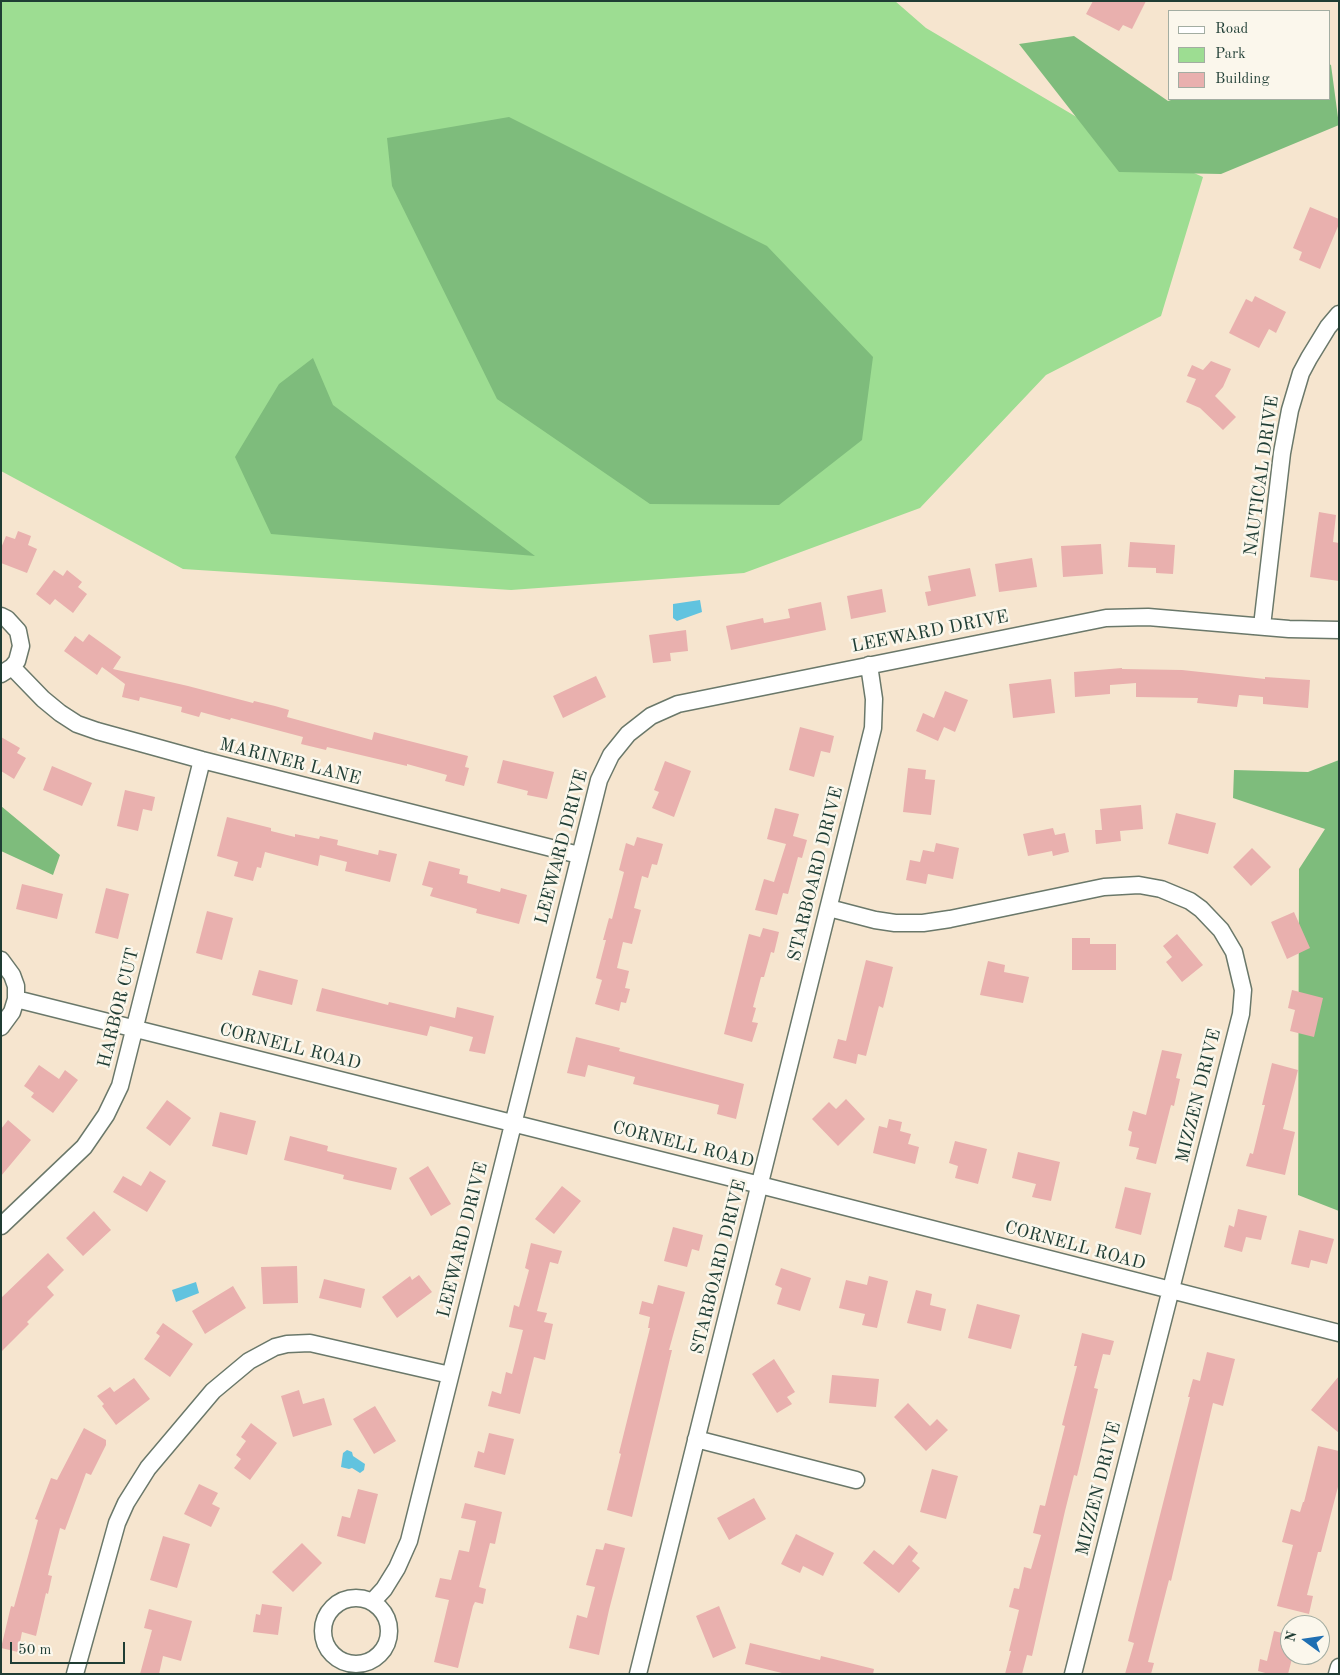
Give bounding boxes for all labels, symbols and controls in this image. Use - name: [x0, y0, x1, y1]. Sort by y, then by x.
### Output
- legend: [1168, 10, 1330, 100]
- text: Road: [1215, 22, 1248, 37]
- text: Park: [1215, 47, 1246, 62]
- text: Building: [1215, 72, 1270, 87]
- street label: NAUTICAL DRIVE: [1240, 394, 1284, 558]
- street label: LEEWARD DRIVE: [850, 606, 1010, 658]
- street label: MARINER LANE: [217, 734, 363, 790]
- street label: LEEWARD DRIVE: [531, 767, 593, 927]
- street label: STARBOARD DRIVE: [784, 784, 848, 964]
- street label: HARBOR CUT: [94, 946, 144, 1070]
- street label: CORNELL ROAD: [217, 1019, 363, 1075]
- street label: MIZZEN DRIVE: [1172, 1027, 1226, 1165]
- street label: CORNELL ROAD: [610, 1117, 756, 1173]
- street label: LEEWARD DRIVE: [433, 1160, 493, 1320]
- street label: STARBOARD DRIVE: [687, 1177, 751, 1357]
- street label: CORNELL ROAD: [1002, 1217, 1148, 1275]
- street label: MIZZEN DRIVE: [1072, 1420, 1126, 1558]
- north arrow: [1280, 1615, 1330, 1665]
- text: N: [1283, 1630, 1300, 1644]
- scale bar: [12, 1632, 128, 1664]
- text: 50 m: [18, 1643, 52, 1658]

